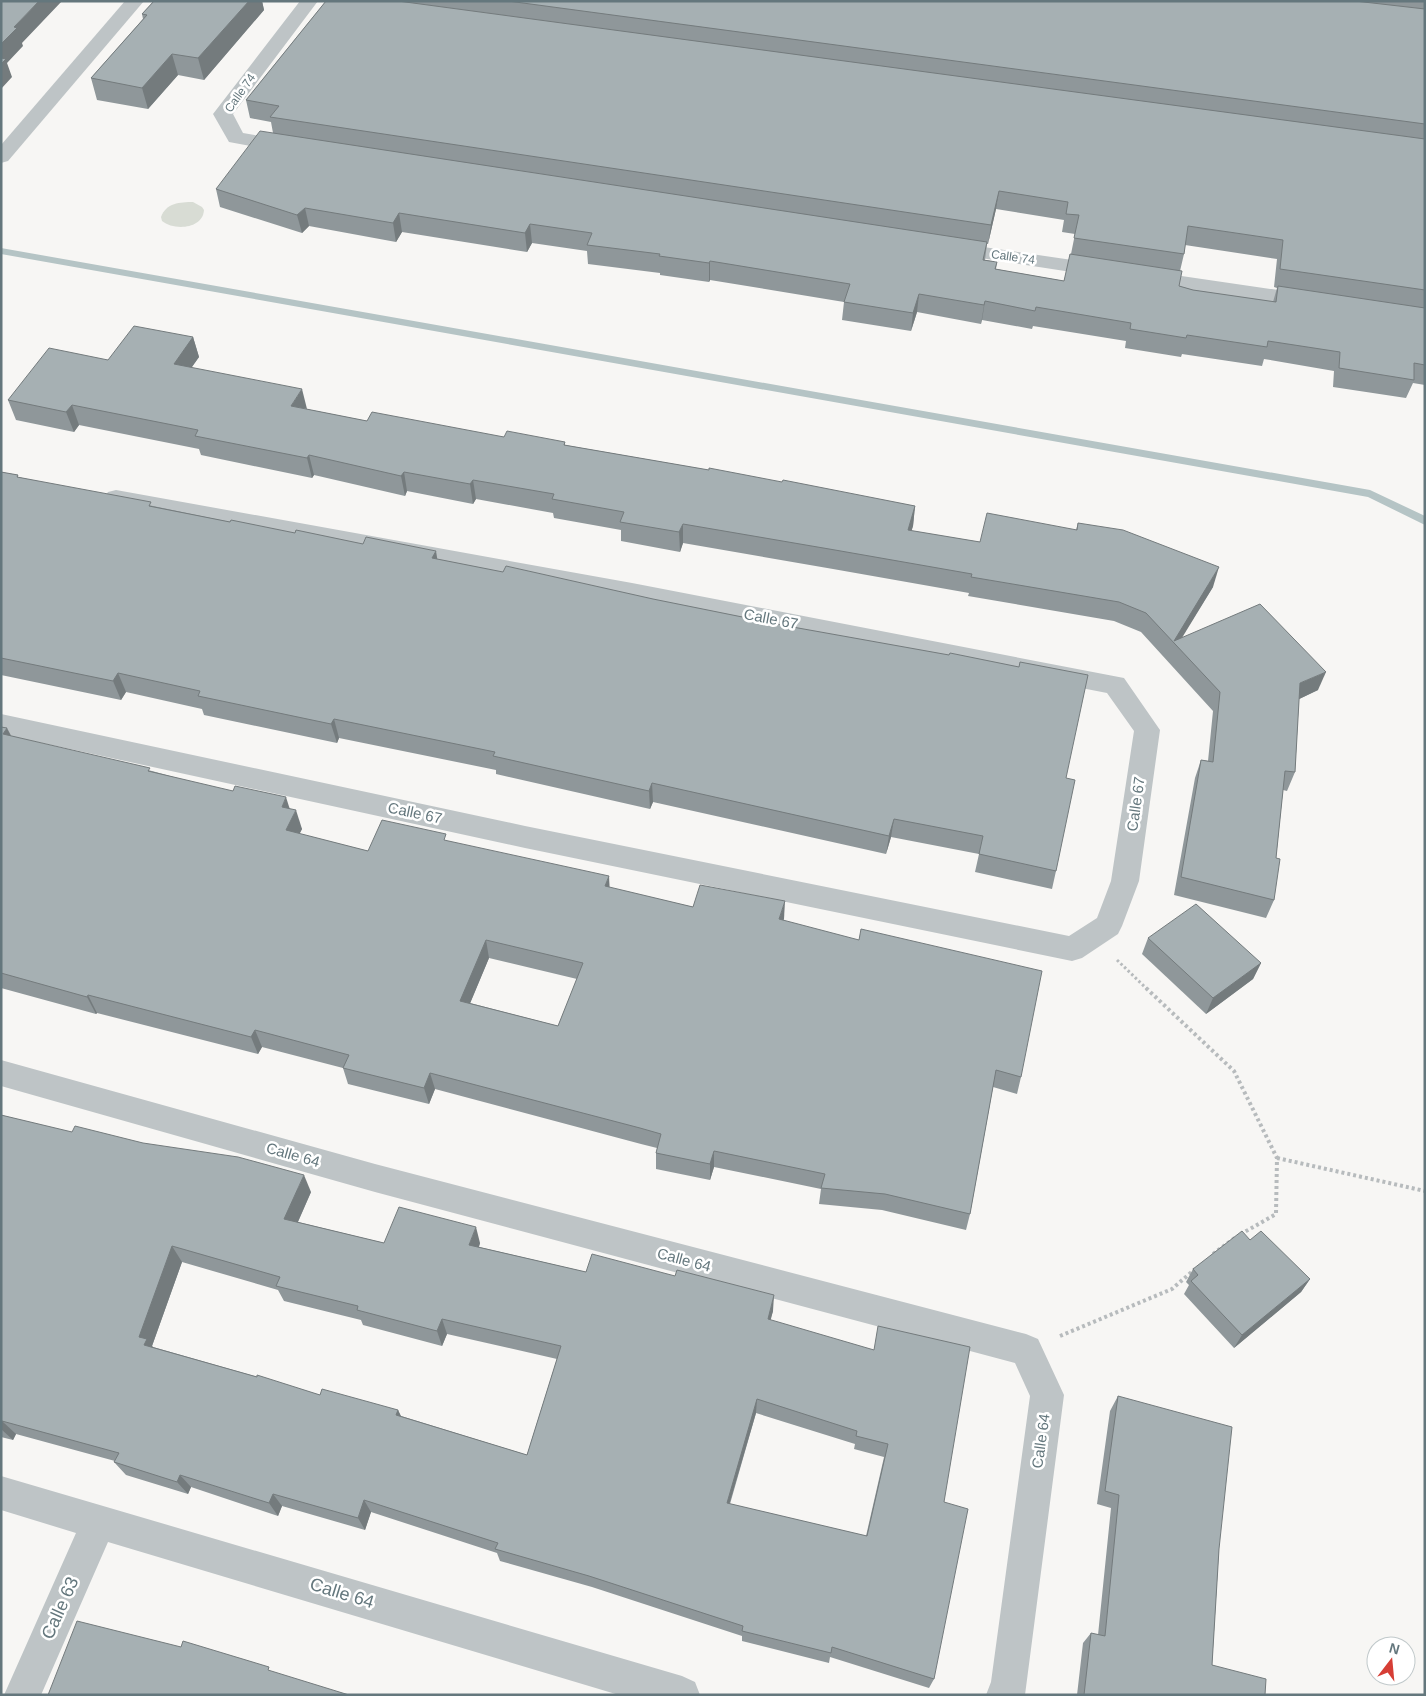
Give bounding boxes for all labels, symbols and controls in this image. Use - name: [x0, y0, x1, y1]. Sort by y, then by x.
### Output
- street label: Calle 74: [222, 71, 259, 115]
- street label: Calle 74: [990, 247, 1036, 267]
- street label: Calle 67: [742, 605, 800, 632]
- street label: Calle 67: [1123, 775, 1148, 832]
- street label: Calle 67: [386, 798, 444, 827]
- street label: Calle 64: [264, 1139, 322, 1170]
- street label: Calle 64: [655, 1244, 713, 1275]
- street label: Calle 64: [1028, 1412, 1053, 1469]
- street label: Calle 63: [37, 1574, 83, 1642]
- street label: Calle 64: [307, 1574, 377, 1612]
- north arrow: [1366, 1636, 1416, 1686]
- text: N: [1388, 1639, 1402, 1658]

